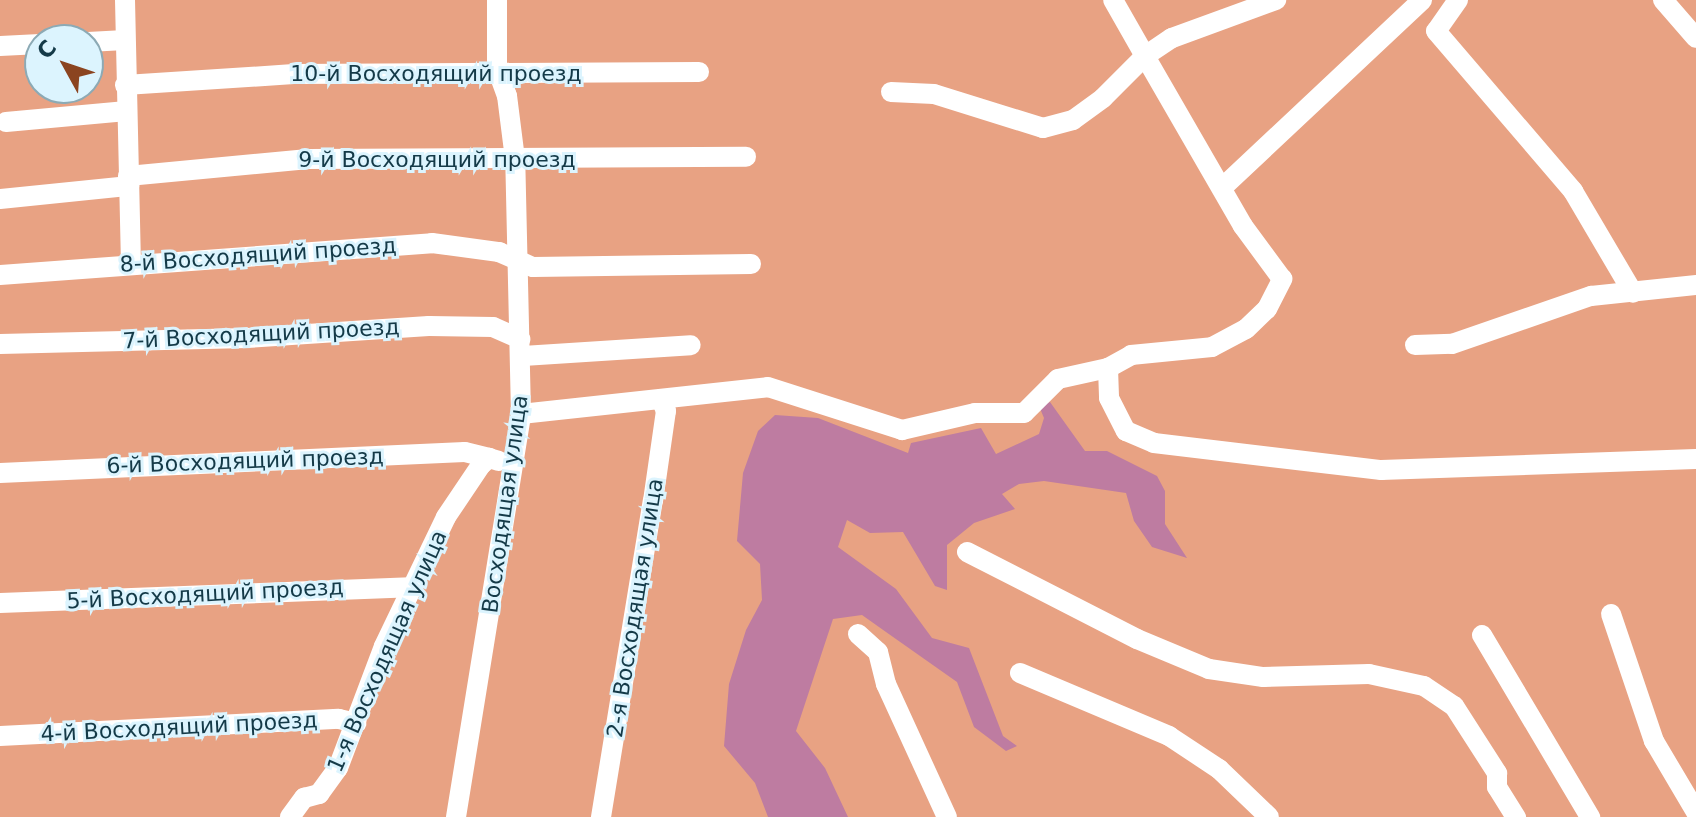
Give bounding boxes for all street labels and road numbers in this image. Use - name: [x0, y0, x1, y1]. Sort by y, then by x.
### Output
- street label: 10-й Восходящий проезд: [290, 61, 582, 87]
- street label: 9-й Восходящий проезд: [298, 147, 576, 173]
- street label: 8-й Восходящий проезд: [119, 232, 397, 278]
- street label: 7-й Восходящий проезд: [122, 314, 400, 354]
- street label: Восходящая улица: [477, 393, 533, 615]
- street label: 6-й Восходящий проезд: [106, 443, 384, 479]
- street label: 2-я Восходящая улица: [601, 477, 669, 739]
- street label: 1-я Восходящая улица: [322, 526, 452, 776]
- street label: 5-й Восходящий проезд: [66, 574, 344, 614]
- street label: 4-й Восходящий проезд: [40, 707, 318, 747]

